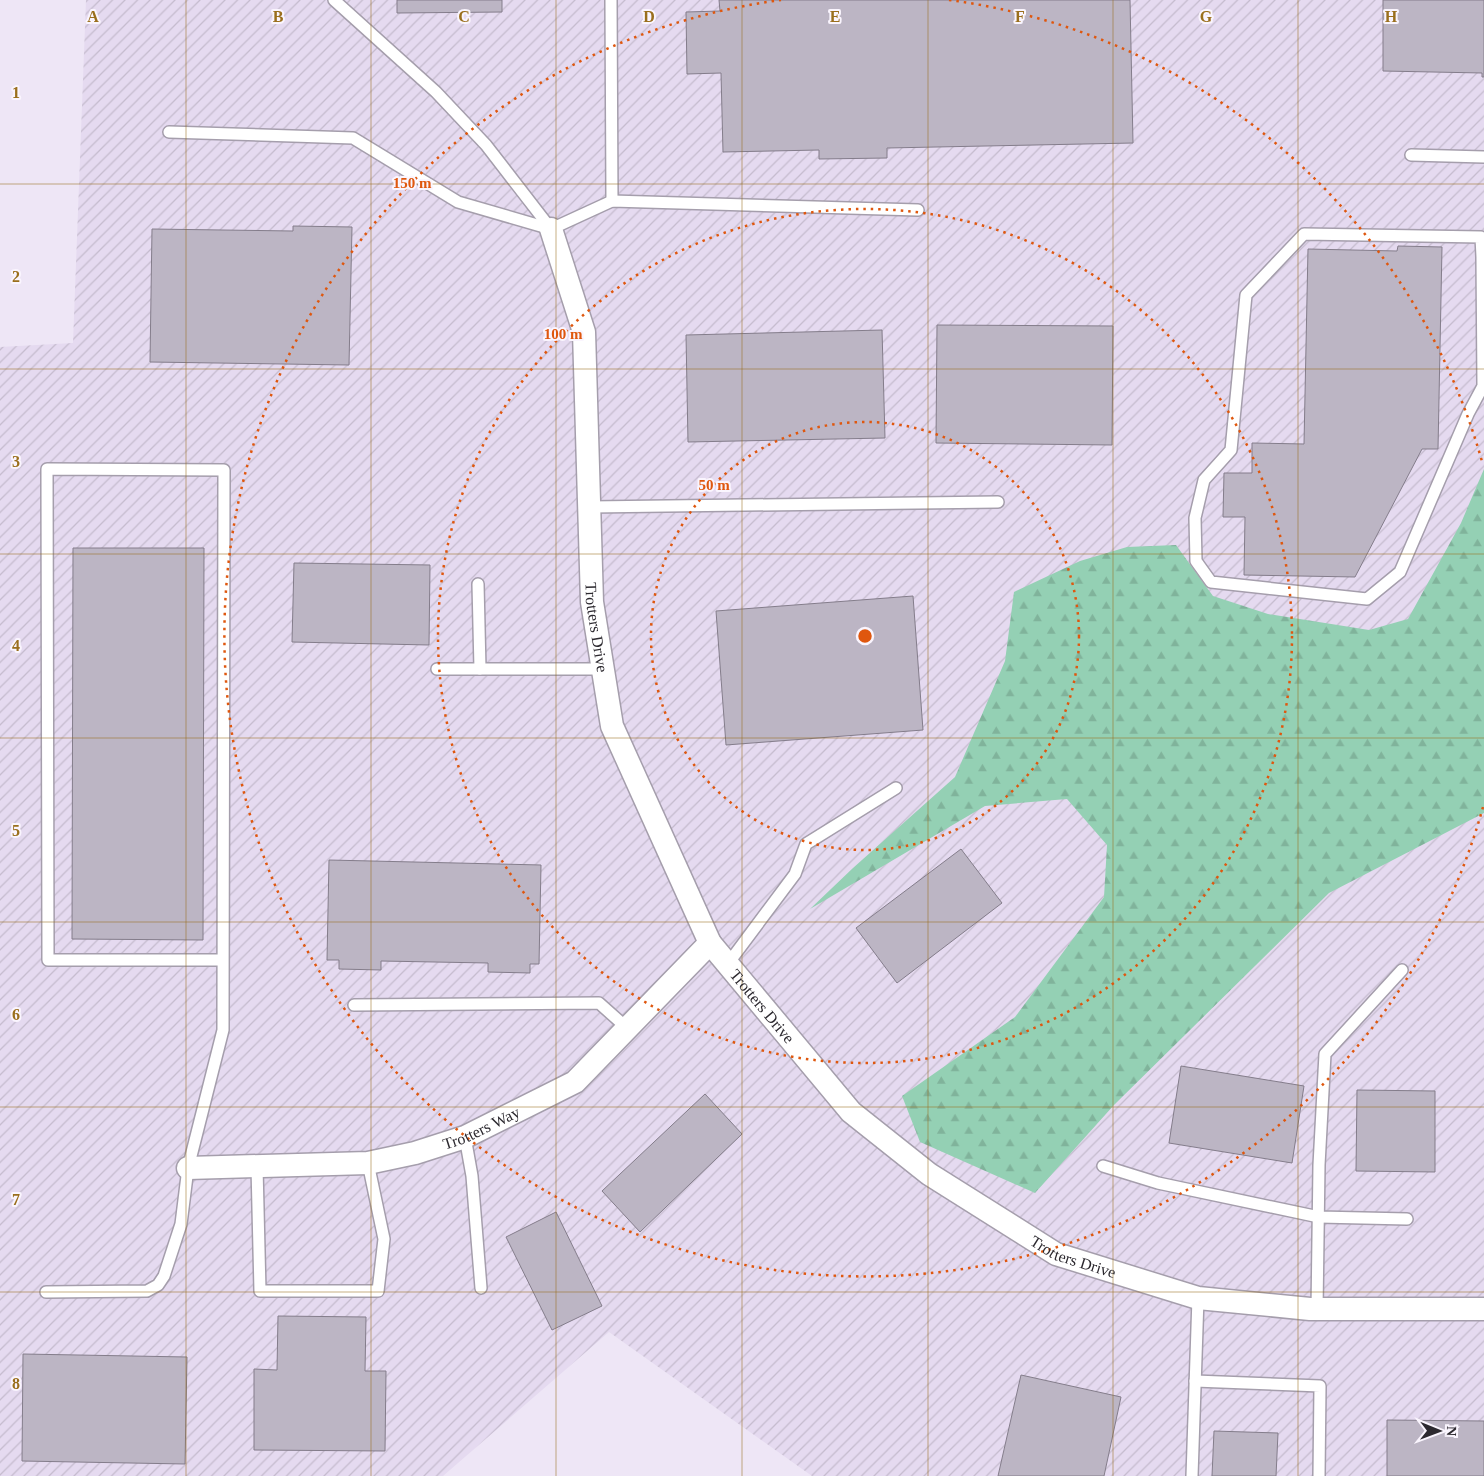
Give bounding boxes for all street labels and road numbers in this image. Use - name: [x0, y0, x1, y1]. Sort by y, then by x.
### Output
- street label: Trotters Drive: [582, 582, 611, 674]
- street label: Trotters Drive: [727, 966, 798, 1047]
- street label: Trotters Way: [441, 1103, 523, 1153]
- street label: Trotters Drive: [1027, 1232, 1118, 1281]

